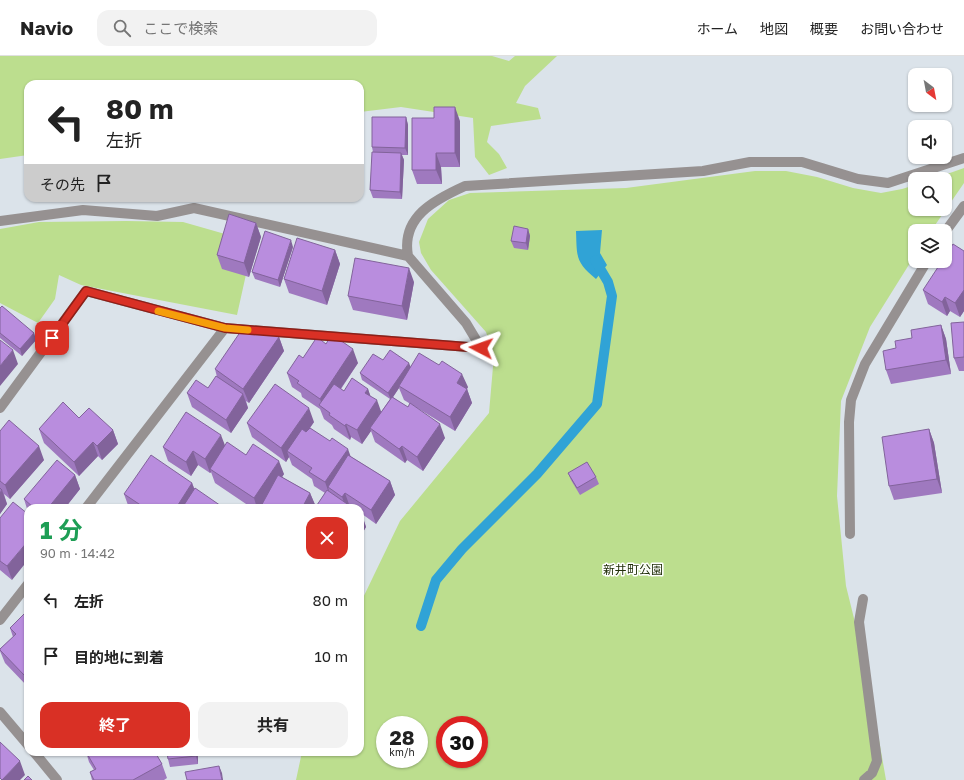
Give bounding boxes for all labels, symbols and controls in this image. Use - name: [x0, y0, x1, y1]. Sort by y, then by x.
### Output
- search box: [97, 10, 377, 46]
- text: Navio: [20, 16, 73, 39]
- icon: search: [111, 17, 133, 39]
- text: ここで検索: [143, 19, 218, 37]
- text: ホーム: [696, 20, 738, 37]
- text: 地図: [760, 20, 788, 37]
- text: 概要: [810, 20, 838, 37]
- text: お問い合わせ: [860, 20, 944, 37]
- north arrow: [908, 68, 952, 112]
- map controls: [908, 68, 952, 268]
- text: 80 m: [106, 92, 174, 125]
- icon: left: [40, 96, 92, 148]
- button: sound: [908, 120, 952, 164]
- text: 左折: [106, 129, 142, 151]
- icon: arrive: [93, 172, 115, 194]
- button: search: [908, 172, 952, 216]
- text: その先: [40, 175, 85, 193]
- button: layers: [908, 224, 952, 268]
- pin: [35, 321, 69, 355]
- icon: arrive: [41, 327, 63, 349]
- position arrow: [460, 327, 502, 369]
- text: 1 分: [40, 515, 82, 544]
- button: close: [306, 517, 348, 559]
- text: 90 m · 14:42: [40, 545, 115, 561]
- park label: 新井町公園: [603, 562, 663, 577]
- icon: left: [40, 589, 62, 611]
- text: 80 m: [313, 591, 348, 609]
- text: 左折: [74, 592, 104, 610]
- icon: arrive: [40, 645, 62, 667]
- text: 10 m: [314, 647, 348, 665]
- text: 目的地に到着: [74, 648, 164, 666]
- button: 終了: [40, 702, 190, 748]
- button: 共有: [198, 702, 348, 748]
- speed limit sign: 30: [436, 716, 488, 768]
- text: 28: [389, 725, 414, 749]
- text: km/h: [389, 746, 415, 758]

